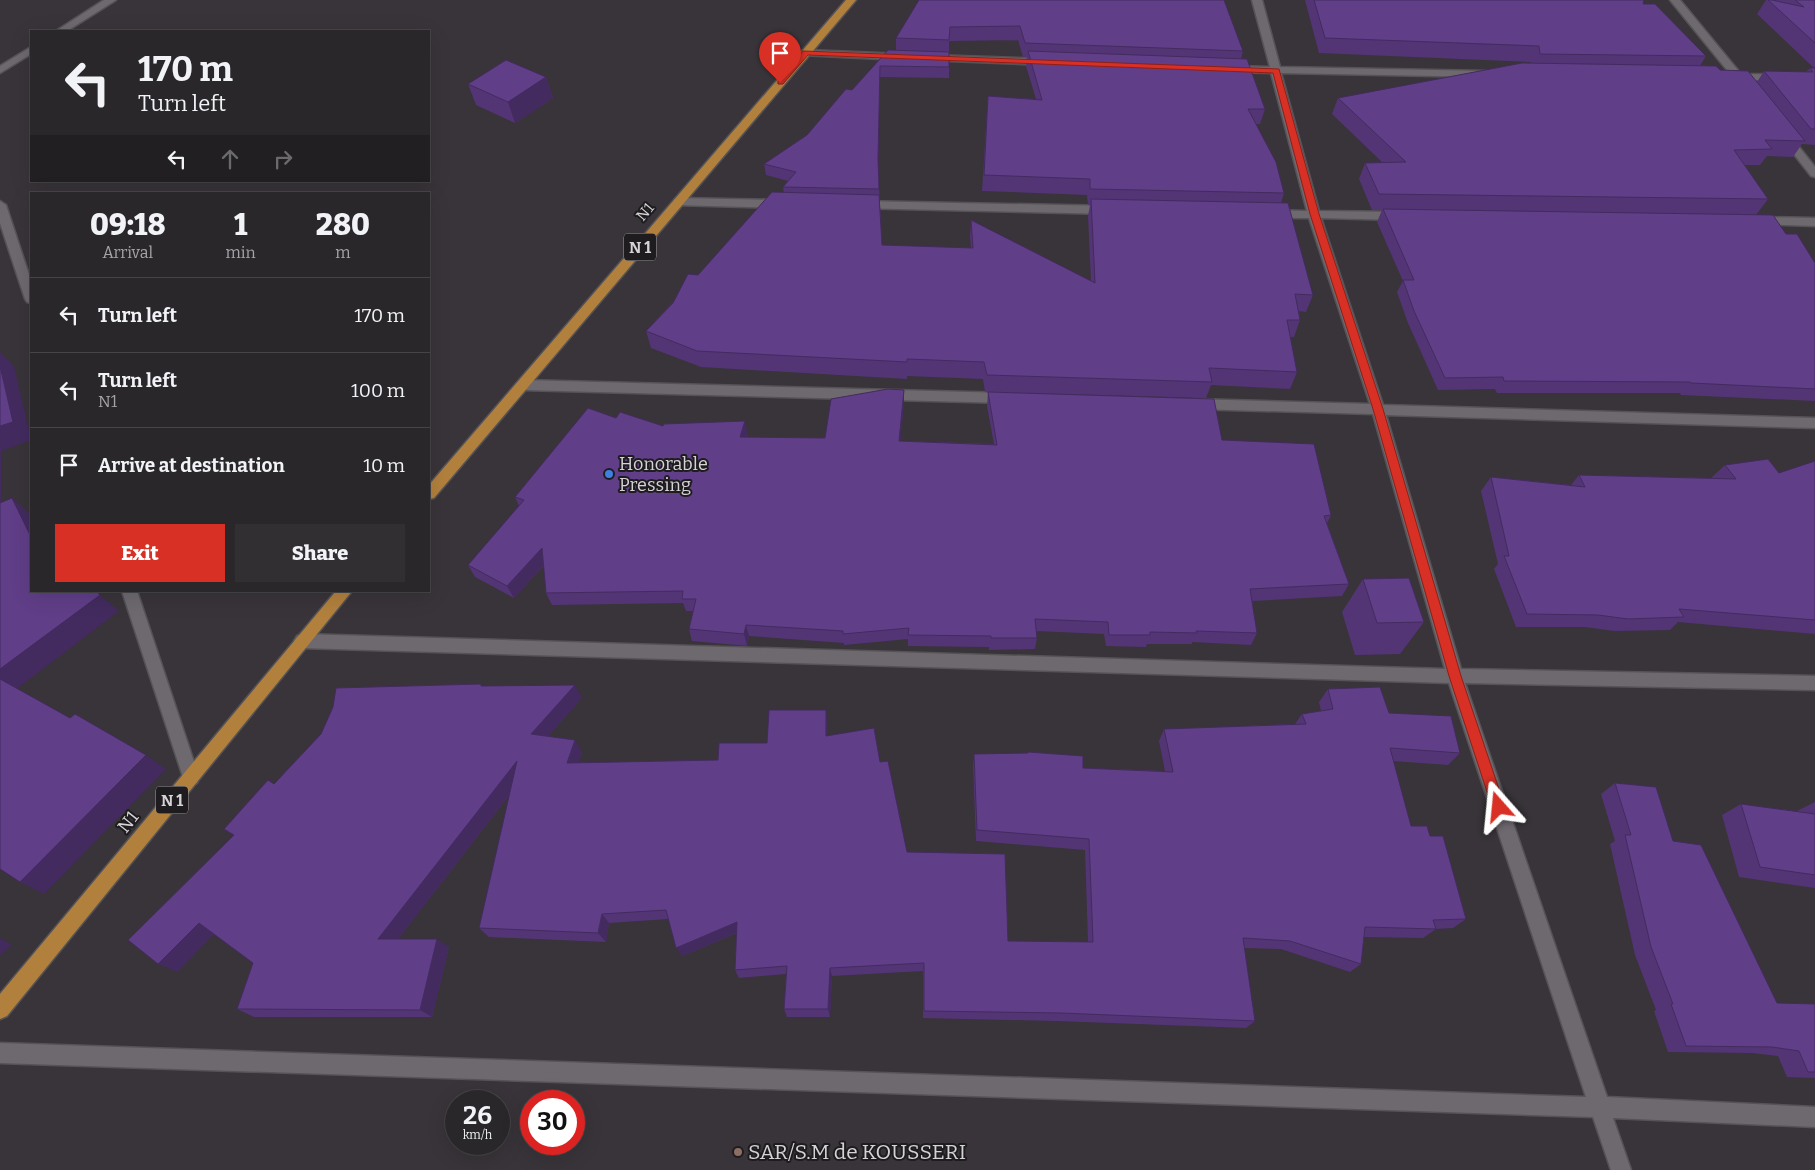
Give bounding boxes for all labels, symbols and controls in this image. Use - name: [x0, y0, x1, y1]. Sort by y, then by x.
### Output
- pin: [759, 32, 801, 83]
- icon: arrive: [766, 39, 794, 67]
- text: 170 m: [138, 48, 233, 90]
- icon: left: [55, 50, 120, 115]
- text: Turn left: [138, 90, 226, 117]
- icon: left: [163, 145, 191, 173]
- icon: ahead: [216, 145, 244, 173]
- icon: right: [269, 145, 297, 173]
- street label: N1: [632, 199, 658, 225]
- text: 09:18: [90, 207, 165, 243]
- text: 1: [234, 207, 247, 243]
- text: 280: [316, 207, 370, 243]
- road number: N 1: [624, 233, 656, 260]
- text: Arrival: [102, 243, 153, 262]
- text: min: [226, 243, 256, 262]
- text: m: [335, 243, 350, 262]
- icon: left: [55, 301, 83, 329]
- text: Turn left: [98, 304, 177, 327]
- text: 170 m: [354, 304, 405, 327]
- text: Turn left: [98, 369, 177, 392]
- icon: left: [55, 376, 83, 404]
- text: 100 m: [351, 379, 405, 402]
- text: N1: [98, 392, 117, 411]
- icon: arrive: [55, 451, 83, 479]
- place label: Honorable Pressing: [619, 453, 708, 496]
- text: Arrive at destination: [98, 454, 285, 477]
- text: 10 m: [363, 454, 405, 477]
- marker: Honorable Pressing: [603, 468, 615, 480]
- button: Exit: [55, 524, 225, 582]
- button: Share: [235, 524, 405, 582]
- position arrow: [1472, 780, 1524, 832]
- road number: N 1: [156, 786, 188, 814]
- street label: N1: [113, 806, 144, 837]
- speed limit sign: 30: [520, 1090, 585, 1155]
- text: 26: [463, 1101, 492, 1131]
- text: km/h: [463, 1128, 492, 1142]
- place label: SAR/S.M de KOUSSERI: [748, 1139, 966, 1165]
- marker: SAR/S.M de KOUSSERI: [732, 1146, 744, 1158]

